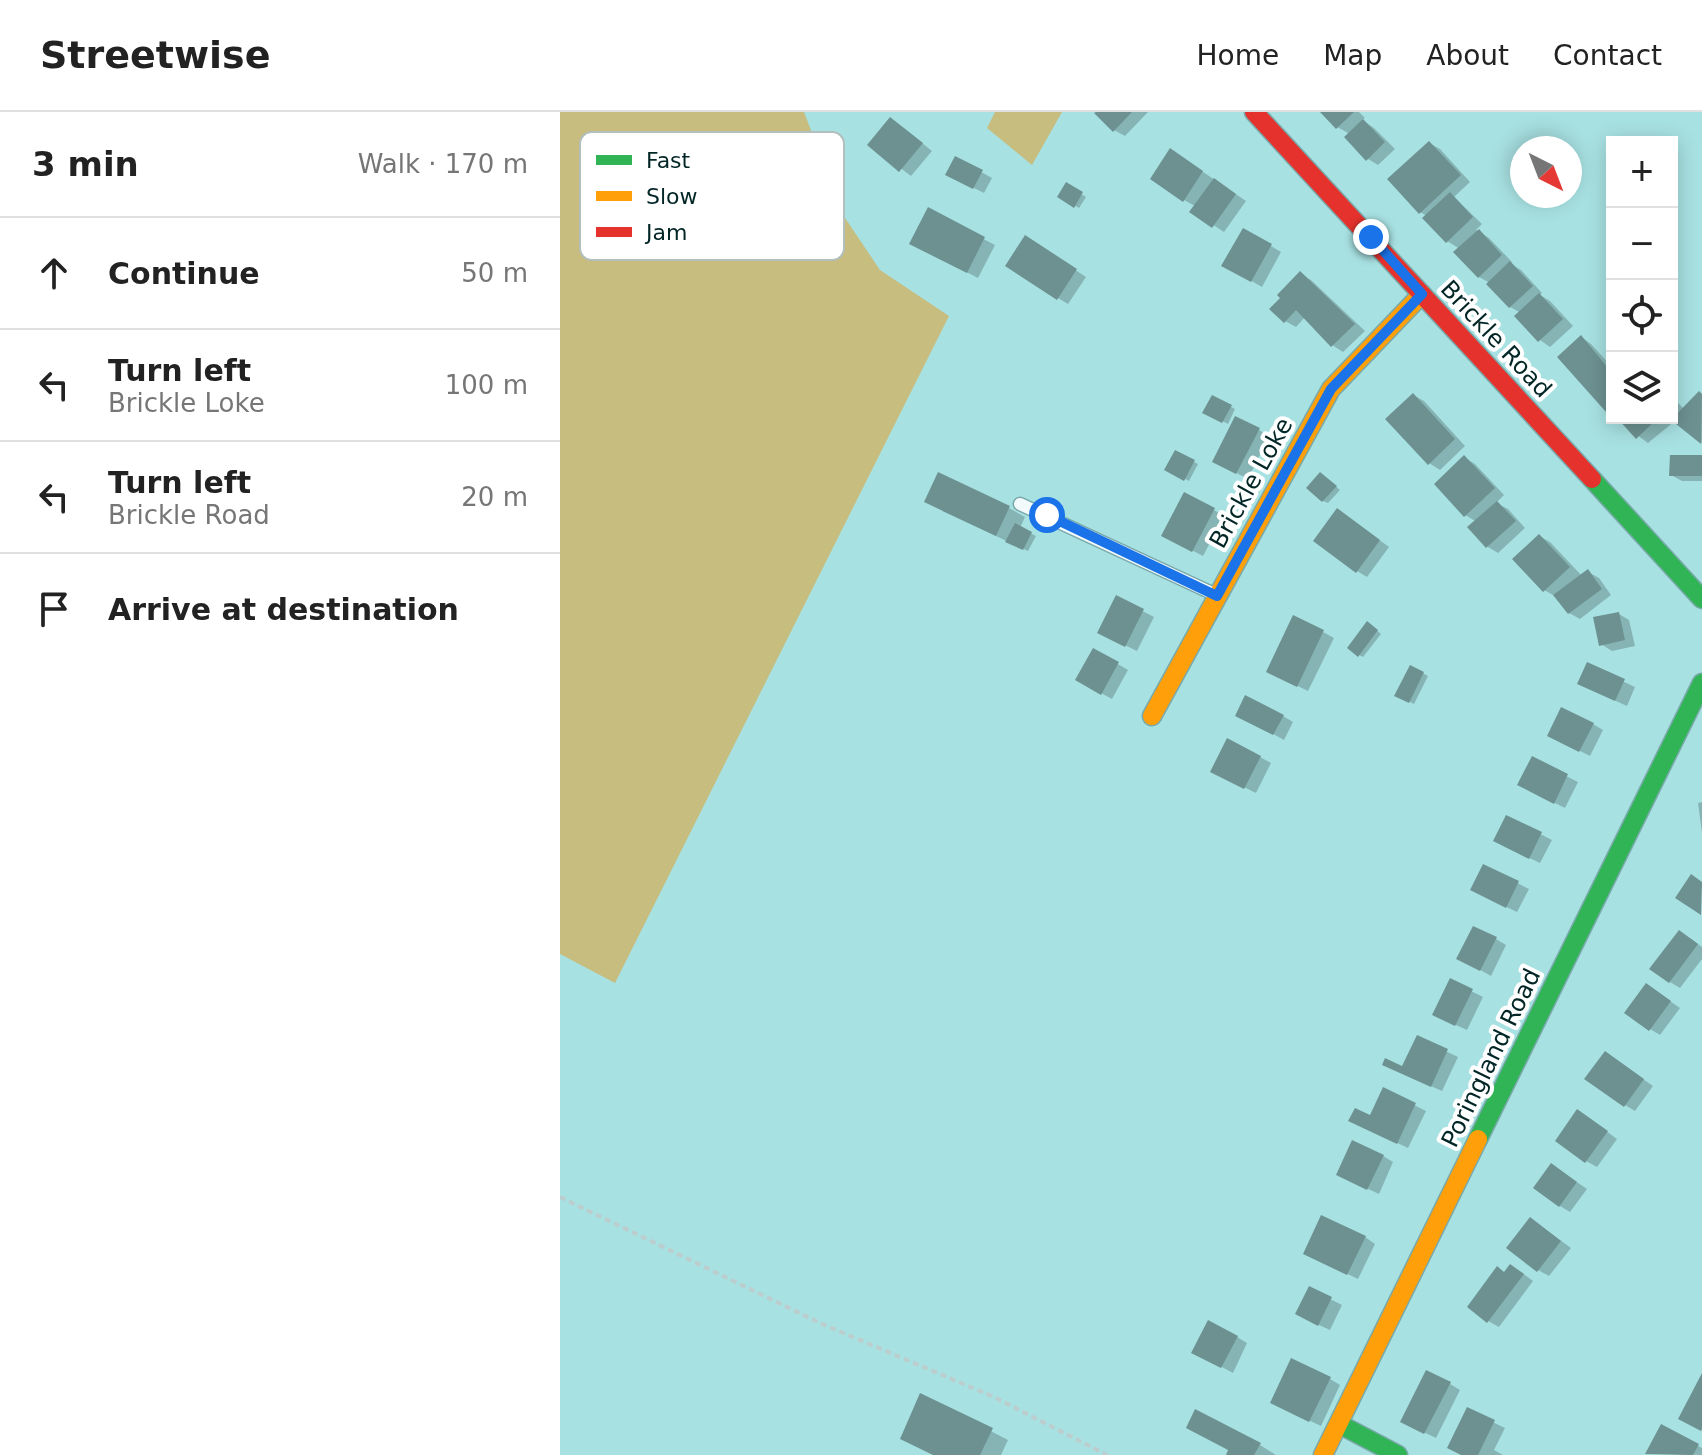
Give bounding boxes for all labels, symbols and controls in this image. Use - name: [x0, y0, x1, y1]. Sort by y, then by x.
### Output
- text: Streetwise: [40, 33, 271, 77]
- text: Home: [1196, 39, 1279, 72]
- text: Map: [1323, 39, 1382, 72]
- text: About: [1426, 39, 1509, 72]
- text: Contact: [1553, 39, 1662, 72]
- legend: [580, 132, 844, 260]
- north arrow: [1510, 136, 1582, 208]
- map controls: [1606, 136, 1678, 424]
- button: +: [1606, 136, 1678, 208]
- text: 3 min: [32, 144, 139, 184]
- text: Fast: [646, 148, 691, 173]
- text: Walk · 170 m: [358, 149, 528, 179]
- text: Slow: [646, 184, 698, 209]
- button: −: [1606, 208, 1678, 280]
- route end: [1353, 219, 1389, 255]
- text: Jam: [644, 220, 687, 245]
- icon: ahead: [32, 251, 76, 295]
- text: Continue: [108, 256, 260, 291]
- text: 50 m: [461, 258, 528, 288]
- street label: Brickle Road: [1435, 275, 1557, 403]
- button: locate: [1606, 280, 1678, 352]
- button: layers: [1606, 352, 1678, 424]
- text: Turn left: [108, 353, 251, 388]
- icon: left: [32, 363, 76, 407]
- text: 100 m: [445, 370, 528, 400]
- text: Brickle Loke: [108, 388, 265, 418]
- street label: Brickle Loke: [1204, 413, 1298, 553]
- text: Turn left: [108, 465, 251, 500]
- icon: left: [32, 475, 76, 519]
- text: 20 m: [461, 482, 528, 512]
- route start: [1029, 497, 1065, 533]
- text: Brickle Road: [108, 500, 270, 530]
- icon: arrive: [32, 587, 76, 631]
- text: Arrive at destination: [108, 592, 459, 627]
- street label: Poringland Road: [1436, 964, 1546, 1152]

